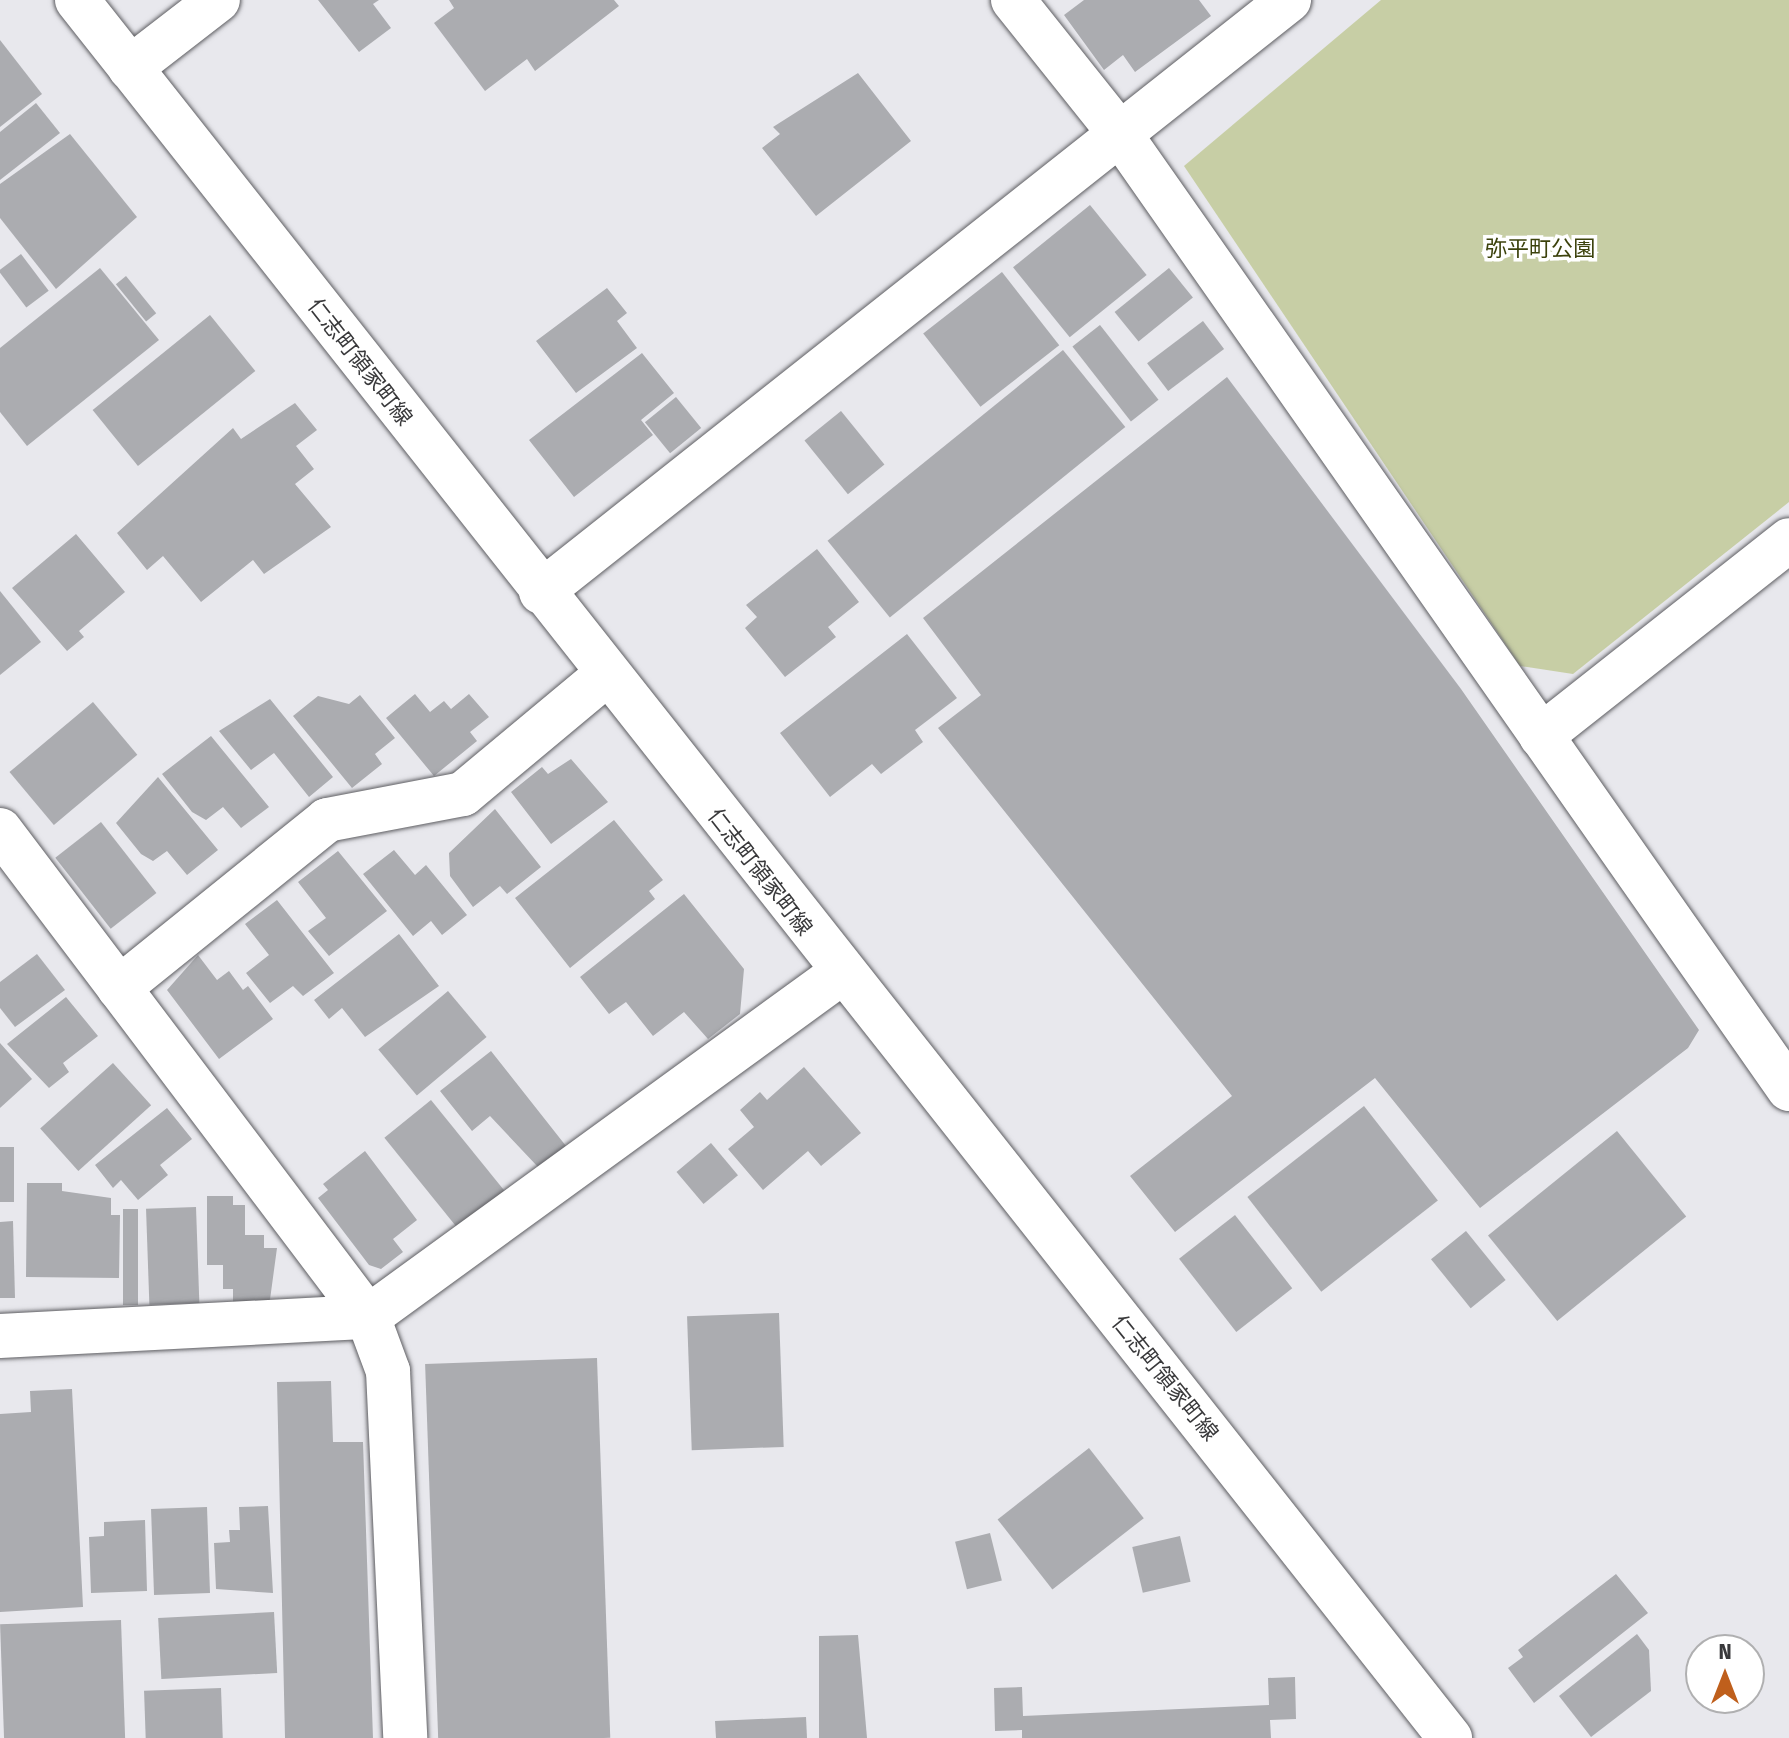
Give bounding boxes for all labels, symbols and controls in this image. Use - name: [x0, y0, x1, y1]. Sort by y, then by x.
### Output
- park label: 弥平町公園: [1485, 236, 1595, 262]
- street label: 仁志町領家町線: [302, 293, 418, 431]
- street label: 仁志町領家町線: [702, 803, 818, 941]
- street label: 仁志町領家町線: [1106, 1310, 1224, 1446]
- north arrow: [1685, 1634, 1765, 1714]
- text: N: [1718, 1638, 1732, 1665]

